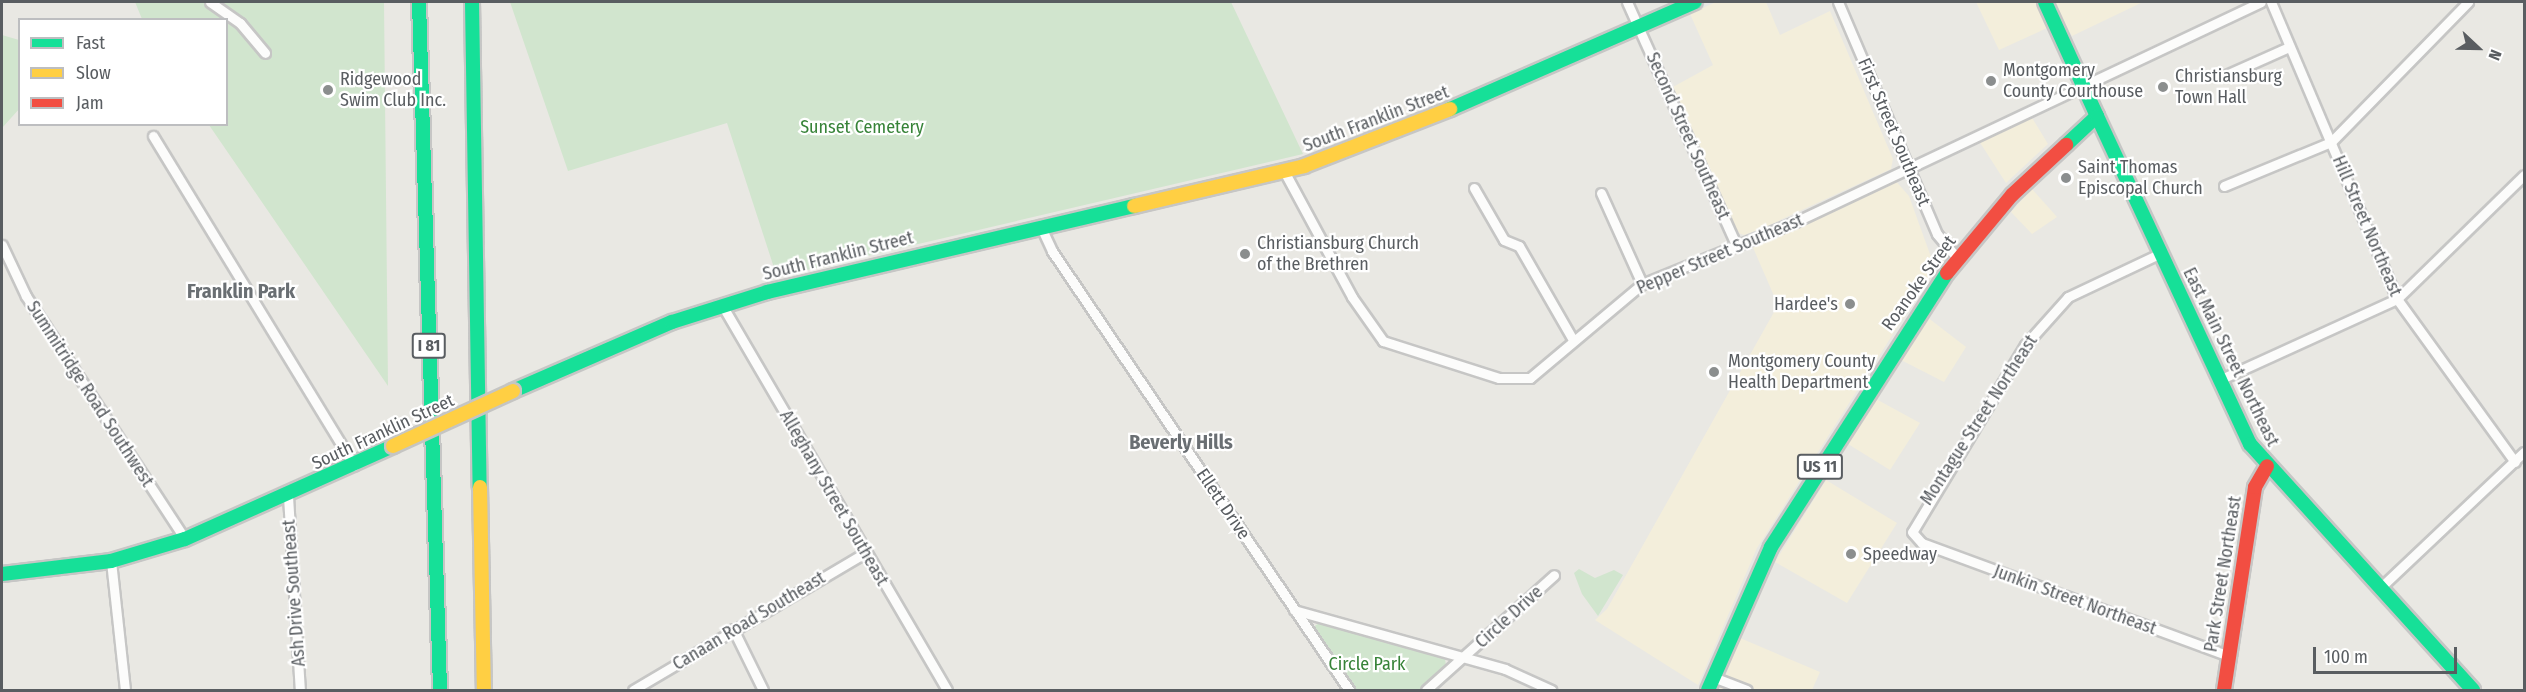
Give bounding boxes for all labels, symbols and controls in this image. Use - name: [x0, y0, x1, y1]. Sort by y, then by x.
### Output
- legend: [18, 18, 228, 126]
- north arrow: [2448, 18, 2508, 78]
- text: Fast: [76, 32, 105, 54]
- text: N: [2485, 47, 2506, 63]
- street label: Second Street Southeast: [1641, 49, 1735, 223]
- street label: First Street Southeast: [1853, 55, 1935, 209]
- place label: Montgomery County Courthouse: [2003, 60, 2143, 103]
- text: Slow: [76, 62, 111, 84]
- place label: Christiansburg Town Hall: [2175, 66, 2282, 109]
- place label: Ridgewood Swim Club Inc.: [340, 69, 446, 112]
- marker: Montgomery County Courthouse: [1984, 74, 1998, 88]
- marker: Christiansburg Town Hall: [2156, 80, 2170, 94]
- street label: South Franklin Street: [1300, 81, 1452, 157]
- marker: Ridgewood Swim Club Inc.: [321, 83, 335, 97]
- text: Jam: [76, 92, 104, 114]
- park label: Sunset Cemetery: [800, 116, 924, 138]
- street label: Hill Street Northeast: [2328, 152, 2406, 300]
- place label: Saint Thomas Episcopal Church: [2078, 157, 2203, 200]
- marker: Saint Thomas Episcopal Church: [2059, 171, 2073, 185]
- street label: Pepper Street Southeast: [1633, 209, 1807, 299]
- street label: South Franklin Street: [761, 227, 915, 285]
- street label: Roanoke Street: [1877, 231, 1961, 335]
- place label: Christiansburg Church of the Brethren: [1257, 233, 1419, 276]
- marker: Christiansburg Church of the Brethren: [1238, 247, 1252, 261]
- street label: East Main Street Northeast: [2178, 264, 2284, 450]
- district label: Franklin Park: [187, 279, 295, 303]
- place label: Hardee's: [1774, 293, 1838, 315]
- street label: Summitridge Road Southwest: [22, 297, 158, 491]
- marker: Hardee's: [1843, 297, 1857, 311]
- street label: Montague Street Northeast: [1916, 331, 2042, 509]
- road number: I 81: [411, 333, 447, 359]
- place label: Montgomery County Health Department: [1728, 351, 1875, 394]
- marker: Montgomery County Health Department: [1705, 363, 1723, 381]
- street label: South Franklin Street: [308, 390, 458, 474]
- street label: Alleghany Street Southeast: [775, 407, 893, 589]
- district label: Beverly Hills: [1129, 430, 1233, 454]
- road number: US 11: [1796, 454, 1844, 480]
- street label: Ellett Drive: [1191, 464, 1255, 544]
- street label: Park Street Northeast: [2200, 494, 2246, 654]
- street label: Ash Drive Southeast: [278, 519, 310, 667]
- place label: Speedway: [1863, 543, 1937, 565]
- marker: Speedway: [1844, 547, 1858, 561]
- street label: Junkin Street Northeast: [1990, 560, 2160, 640]
- street label: Canaan Road Southeast: [669, 567, 829, 675]
- street label: Circle Drive: [1471, 581, 1547, 653]
- scale bar: [2316, 635, 2460, 673]
- text: 100 m: [2324, 646, 2368, 668]
- park label: Circle Park: [1329, 653, 1405, 675]

